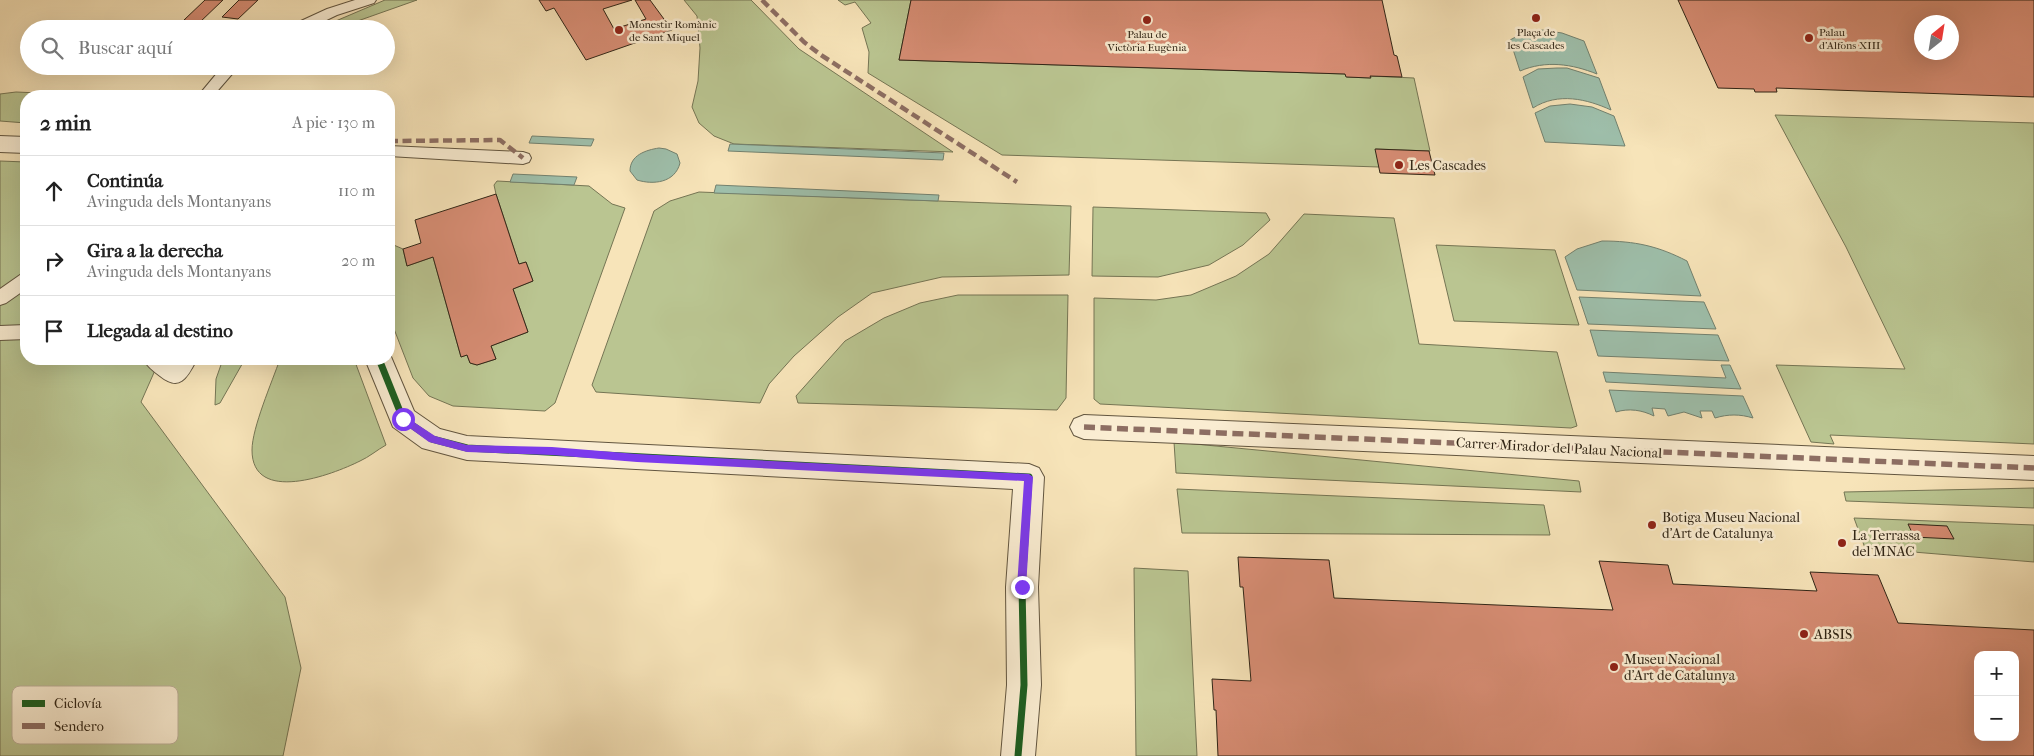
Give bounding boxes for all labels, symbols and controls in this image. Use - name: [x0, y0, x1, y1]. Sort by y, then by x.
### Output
- marker: Plaça de les Cascades: [1530, 12, 1542, 24]
- marker: Palau de Victòria Eugènia: [1141, 14, 1153, 26]
- north arrow: [1914, 15, 1959, 60]
- place label: Monestir Romànic de Sant Miquel: [629, 18, 717, 44]
- search box: [20, 20, 395, 75]
- marker: Monestir Romànic de Sant Miquel: [613, 24, 625, 36]
- place label: Plaça de les Cascades: [1507, 26, 1564, 52]
- place label: Palau d'Alfons XIII: [1819, 26, 1881, 52]
- place label: Palau de Victòria Eugènia: [1107, 28, 1187, 54]
- marker: Palau d'Alfons XIII: [1803, 32, 1815, 44]
- icon: search: [38, 34, 66, 62]
- text: Buscar aquí: [78, 37, 172, 59]
- text: 2 min: [40, 111, 91, 135]
- text: A pie · 130 m: [292, 113, 375, 132]
- place label: Les Cascades: [1409, 157, 1486, 174]
- marker: Les Cascades: [1393, 159, 1405, 171]
- text: Continúa: [87, 170, 163, 192]
- icon: ahead: [40, 177, 68, 205]
- text: 110 m: [338, 181, 375, 200]
- text: Avinguda dels Montanyans: [87, 192, 271, 211]
- text: Gira a la derecha: [87, 240, 223, 262]
- icon: right: [40, 247, 68, 275]
- text: 20 m: [341, 251, 375, 270]
- text: Avinguda dels Montanyans: [87, 262, 271, 281]
- icon: arrive: [40, 317, 68, 345]
- text: Llegada al destino: [87, 320, 233, 342]
- route start: [392, 408, 415, 431]
- street label: Carrer Mirador del Palau Nacional: [1455, 434, 1663, 462]
- place label: Botiga Museu Nacional d'Art de Catalunya: [1662, 509, 1800, 542]
- marker: Botiga Museu Nacional d'Art de Catalunya: [1646, 519, 1658, 531]
- place label: La Terrassa del MNAC: [1852, 527, 1921, 560]
- marker: La Terrassa del MNAC: [1836, 537, 1848, 549]
- route end: [1011, 576, 1034, 599]
- place label: ABSIS: [1813, 626, 1852, 643]
- marker: ABSIS: [1798, 628, 1810, 640]
- place label: Museu Nacional d'Art de Catalunya: [1624, 651, 1736, 684]
- map controls: [1974, 651, 2019, 741]
- button: +: [1974, 651, 2019, 696]
- marker: Museu Nacional d'Art de Catalunya: [1608, 661, 1620, 673]
- legend: [12, 686, 178, 744]
- text: Ciclovía: [54, 695, 102, 712]
- button: −: [1974, 696, 2019, 741]
- text: Sendero: [54, 718, 104, 735]

